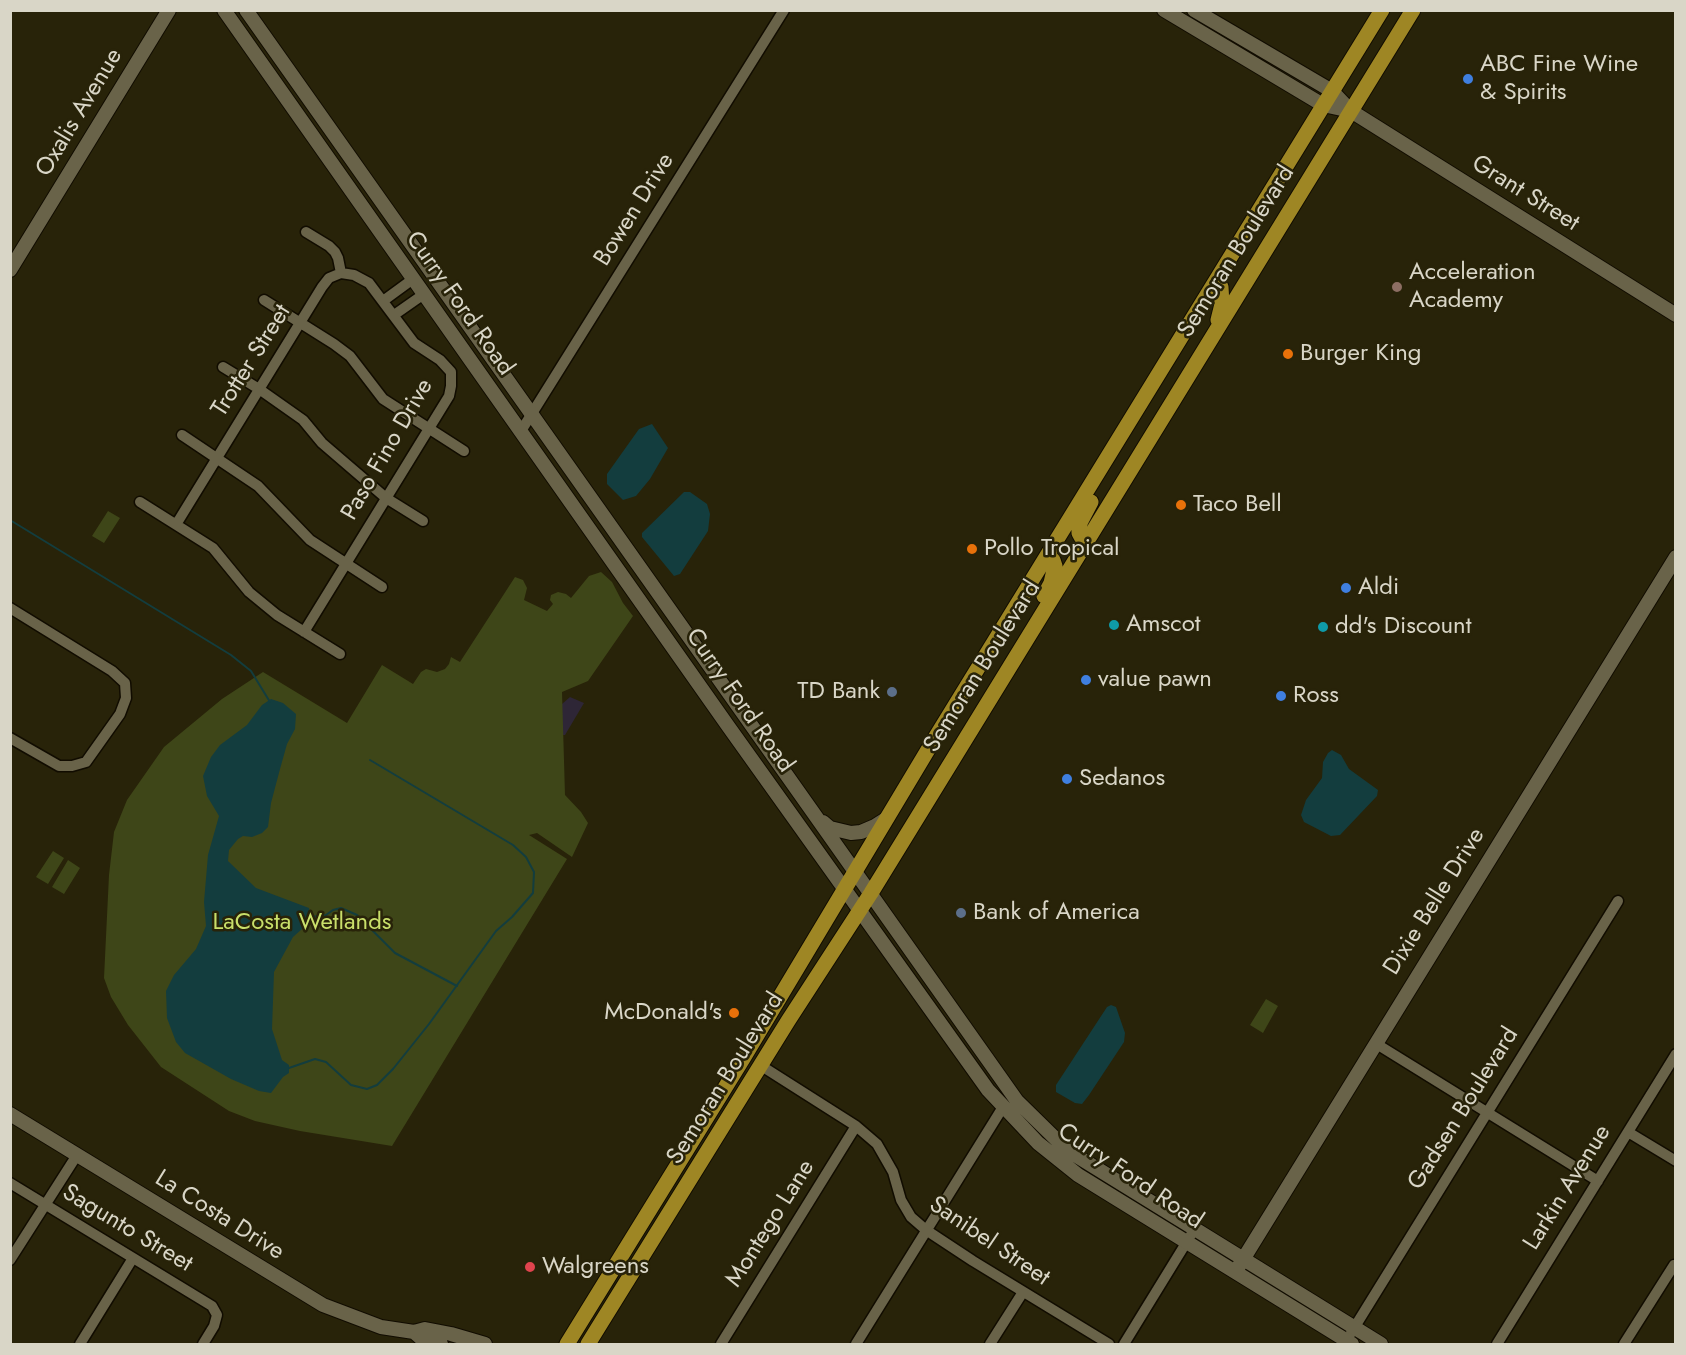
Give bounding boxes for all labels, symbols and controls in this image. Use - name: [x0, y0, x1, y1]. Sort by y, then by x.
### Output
- street label: Oxalis Avenue: [31, 44, 129, 182]
- place label: ABC Fine Wine & Spirits: [1480, 51, 1638, 107]
- marker: ABC Fine Wine & Spirits: [1461, 72, 1475, 86]
- street label: Bowen Drive: [589, 148, 681, 272]
- street label: Grant Street: [1466, 150, 1584, 238]
- street label: Semoran Boulevard: [1172, 161, 1302, 343]
- street label: Curry Ford Road: [399, 226, 519, 382]
- place label: Acceleration Academy: [1409, 259, 1536, 315]
- marker: Acceleration Academy: [1390, 280, 1404, 294]
- street label: Trotter Street: [206, 300, 298, 422]
- place label: Burger King: [1300, 340, 1421, 368]
- marker: Burger King: [1281, 347, 1295, 361]
- street label: Paso Fino Drive: [336, 374, 440, 526]
- place label: Taco Bell: [1193, 491, 1282, 519]
- marker: Taco Bell: [1174, 498, 1188, 512]
- place label: Pollo Tropical: [984, 535, 1120, 563]
- marker: Pollo Tropical: [965, 542, 979, 556]
- place label: Aldi: [1358, 574, 1399, 602]
- street label: Semoran Boulevard: [918, 576, 1048, 758]
- marker: Aldi: [1339, 581, 1353, 595]
- place label: Amscot: [1126, 611, 1201, 639]
- place label: dd's Discount: [1335, 613, 1471, 641]
- marker: Amscot: [1107, 618, 1121, 632]
- marker: dd's Discount: [1316, 620, 1330, 634]
- street label: Curry Ford Road: [679, 623, 799, 779]
- place label: value pawn: [1098, 666, 1212, 694]
- marker: value pawn: [1079, 673, 1093, 687]
- place label: TD Bank: [797, 678, 880, 706]
- place label: Ross: [1293, 682, 1339, 710]
- marker: TD Bank: [885, 685, 899, 699]
- marker: Ross: [1274, 689, 1288, 703]
- place label: Sedanos: [1079, 765, 1165, 793]
- marker: Sedanos: [1060, 772, 1074, 786]
- street label: Dixie Belle Drive: [1378, 823, 1492, 981]
- place label: Bank of America: [973, 899, 1140, 927]
- marker: Bank of America: [954, 906, 968, 920]
- park label: LaCosta Wetlands: [212, 909, 392, 937]
- street label: Semoran Boulevard: [661, 988, 791, 1170]
- place label: McDonald's: [604, 999, 722, 1027]
- marker: McDonald's: [727, 1006, 741, 1020]
- street label: Gadsen Boulevard: [1402, 1022, 1526, 1196]
- street label: Curry Ford Road: [1052, 1118, 1208, 1236]
- street label: Larkin Avenue: [1518, 1120, 1618, 1256]
- street label: Montego Lane: [720, 1155, 822, 1293]
- street label: La Costa Drive: [149, 1165, 289, 1267]
- street label: Sagunto Street: [57, 1179, 197, 1279]
- street label: Sanibel Street: [923, 1191, 1055, 1293]
- place label: Walgreens: [542, 1253, 649, 1281]
- marker: Walgreens: [523, 1260, 537, 1274]

